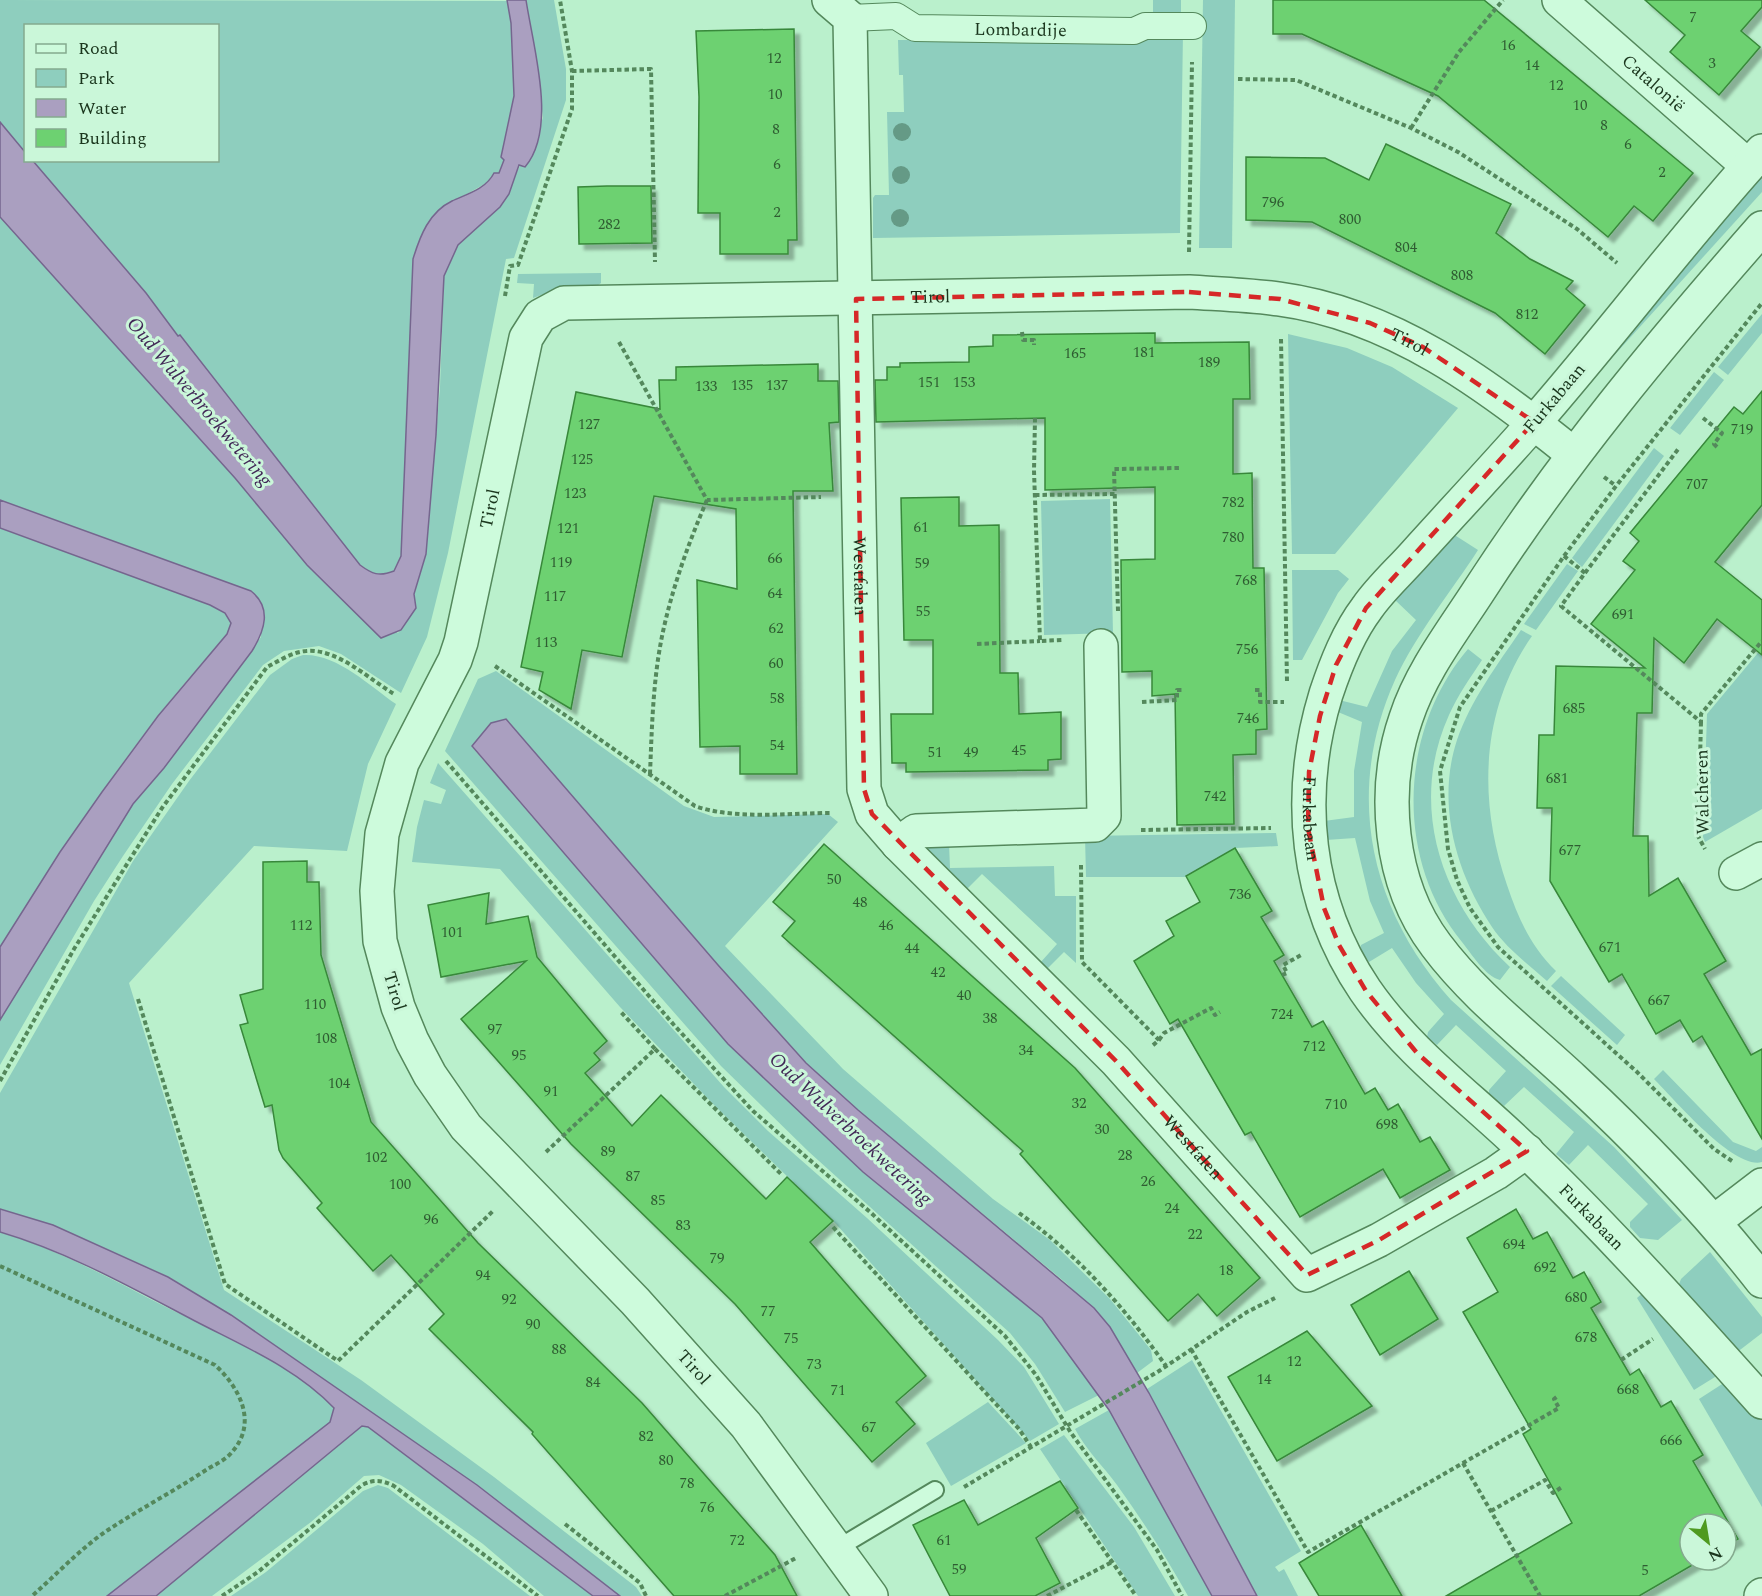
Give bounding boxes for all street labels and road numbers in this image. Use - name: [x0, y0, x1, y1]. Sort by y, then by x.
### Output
- street label: Lombardije: [974, 16, 1067, 44]
- street label: Catalonië: [1616, 48, 1691, 119]
- street label: Tirol: [910, 283, 950, 311]
- street label: Tirol: [1385, 321, 1433, 363]
- street label: Furkabaan: [1517, 357, 1592, 440]
- street label: Tirol: [473, 486, 507, 531]
- street label: Westfalen: [845, 536, 874, 616]
- street label: Walcheren: [1688, 749, 1717, 835]
- street label: Furkabaan: [1295, 775, 1326, 863]
- street label: Tirol: [376, 968, 413, 1014]
- street label: Westfalen: [1156, 1109, 1229, 1186]
- street label: Furkabaan: [1552, 1177, 1631, 1257]
- street label: Tirol: [670, 1343, 717, 1391]

